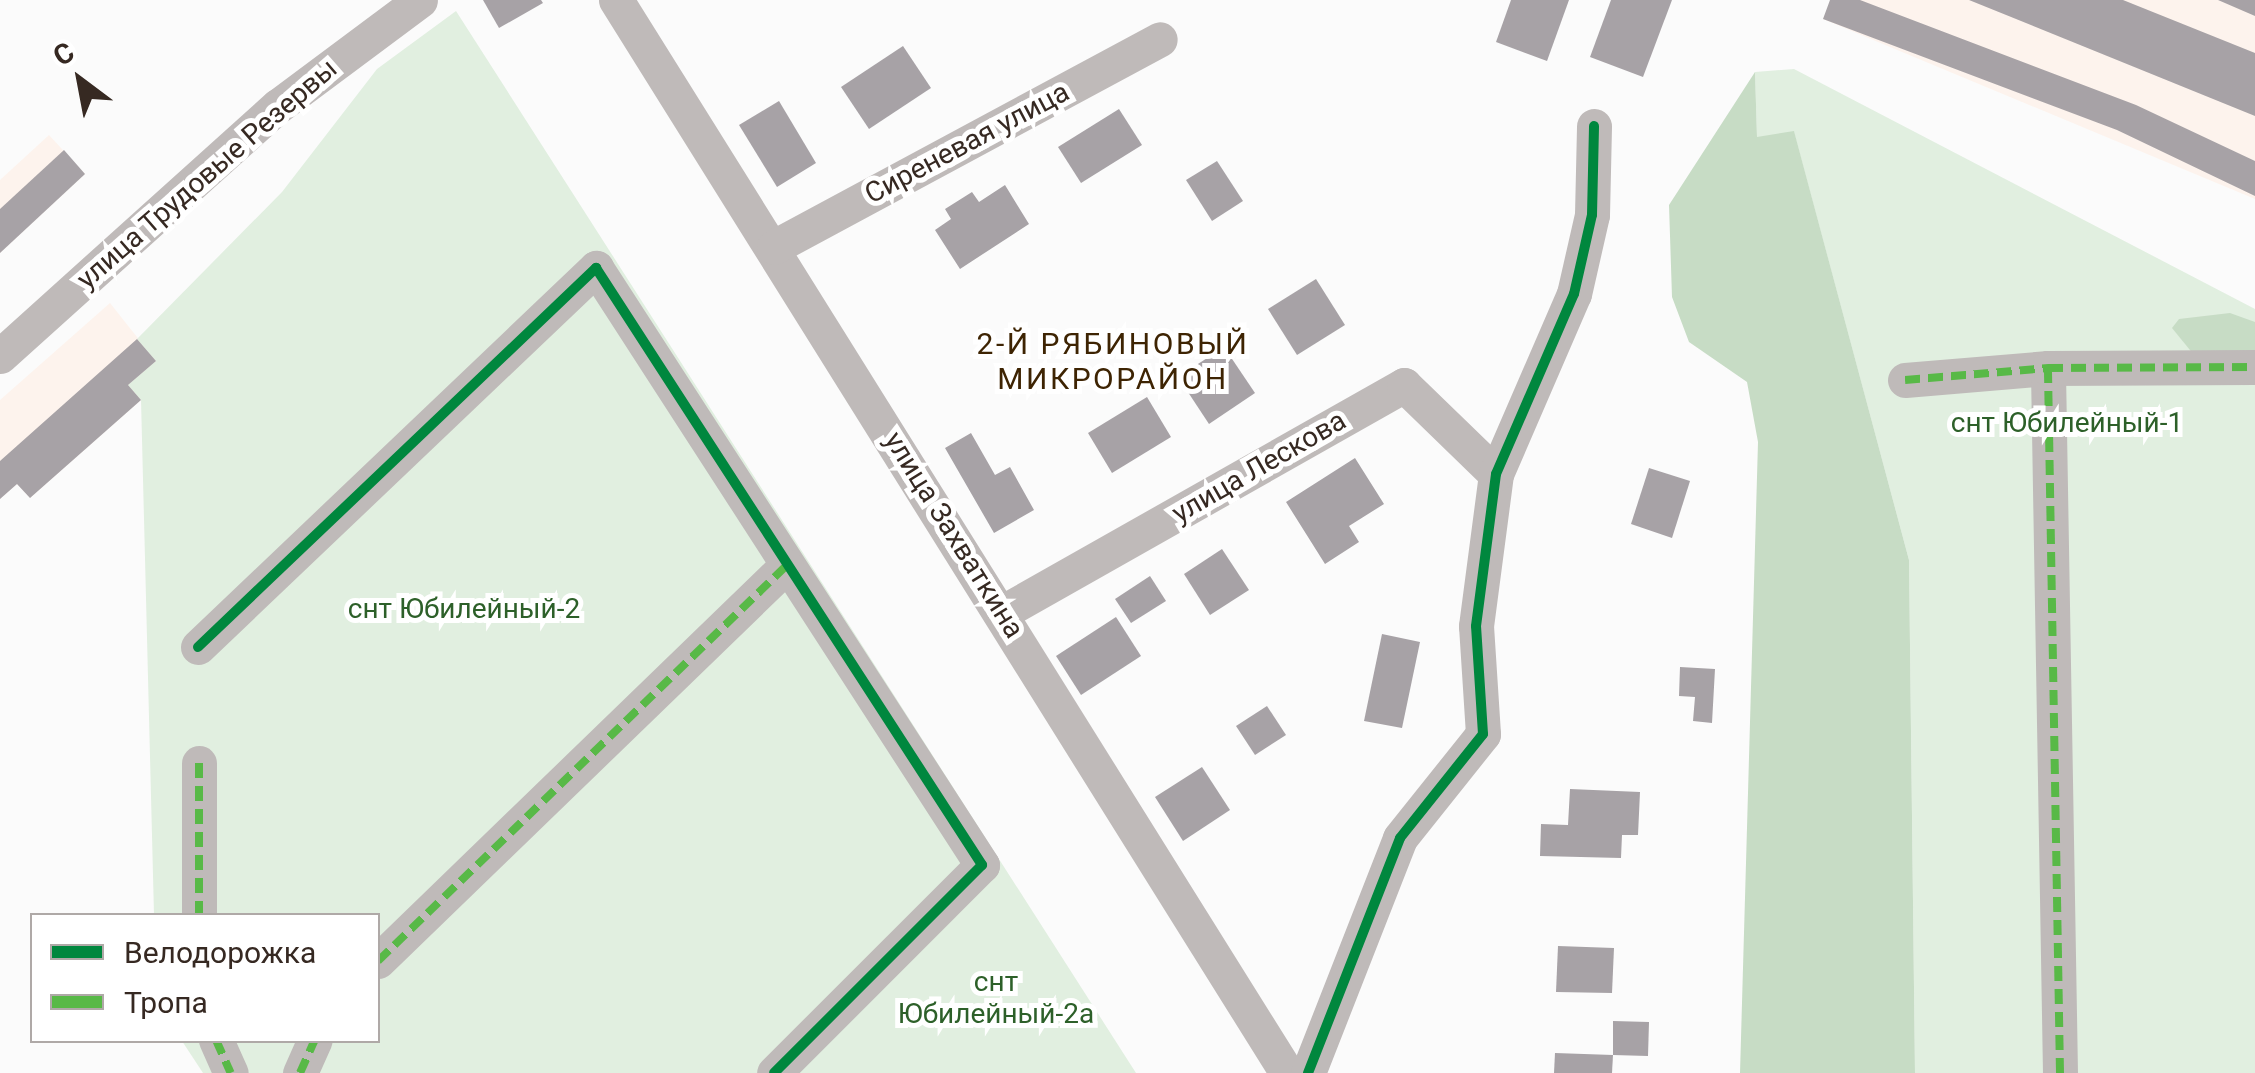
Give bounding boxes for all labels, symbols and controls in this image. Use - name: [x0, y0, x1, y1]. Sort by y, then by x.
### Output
- north arrow: [30, 30, 130, 130]
- text: С: [47, 35, 80, 73]
- street label: улица Трудовые Резервы: [70, 52, 344, 296]
- street label: Сиреневая улица: [859, 75, 1075, 211]
- district label: 2-Й РЯБИНОВЫЙ МИКРОРАЙОН: [977, 326, 1249, 396]
- street label: улица Лескова: [1166, 404, 1352, 530]
- park label: снт Юбилейный-1: [1951, 406, 2183, 440]
- street label: улица Захваткина: [877, 426, 1031, 644]
- park label: снт Юбилейный-2: [348, 592, 580, 626]
- legend: [30, 913, 380, 1043]
- text: Велодорожка: [124, 935, 316, 970]
- park label: снт Юбилейный-2а: [898, 965, 1094, 1031]
- text: Тропа: [124, 985, 208, 1020]

